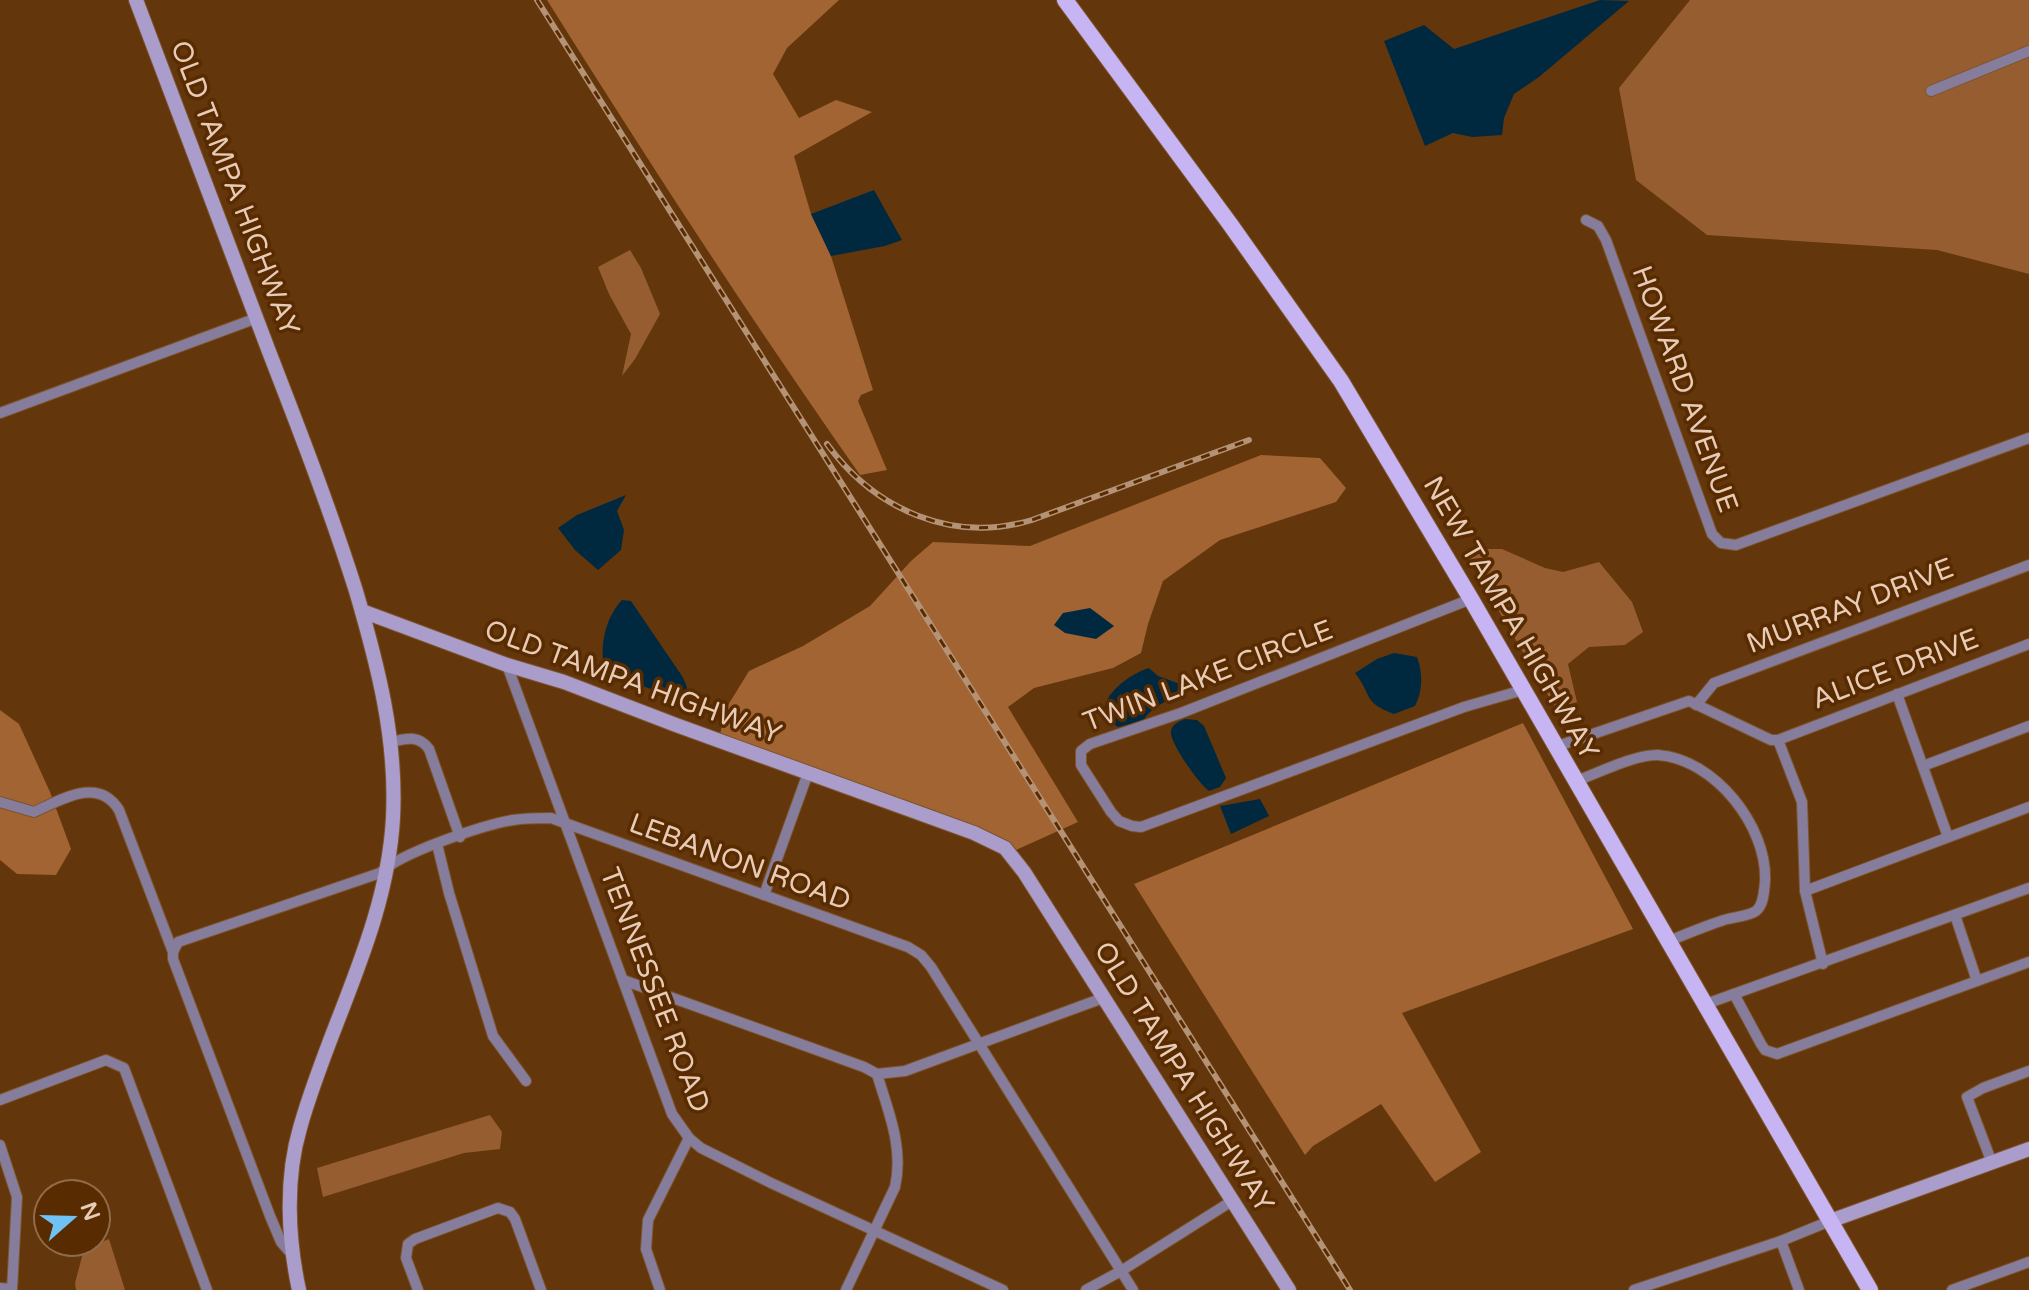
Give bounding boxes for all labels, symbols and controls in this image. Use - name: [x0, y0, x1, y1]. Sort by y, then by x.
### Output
- street label: OLD TAMPA HIGHWAY: [163, 36, 307, 340]
- street label: HOWARD AVENUE: [1625, 261, 1745, 517]
- street label: NEW TAMPA HIGHWAY: [1416, 470, 1606, 766]
- street label: MURRAY DRIVE: [1742, 551, 1958, 661]
- street label: OLD TAMPA HIGHWAY: [480, 612, 786, 752]
- street label: TWIN LAKE CIRCLE: [1079, 613, 1337, 739]
- street label: ALICE DRIVE: [1807, 622, 1983, 716]
- street label: LEBANON ROAD: [625, 806, 855, 918]
- street label: TENNESSEE ROAD: [593, 863, 717, 1117]
- street label: OLD TAMPA HIGHWAY: [1087, 935, 1281, 1219]
- north arrow: [32, 1178, 112, 1258]
- text: N: [75, 1199, 105, 1224]

